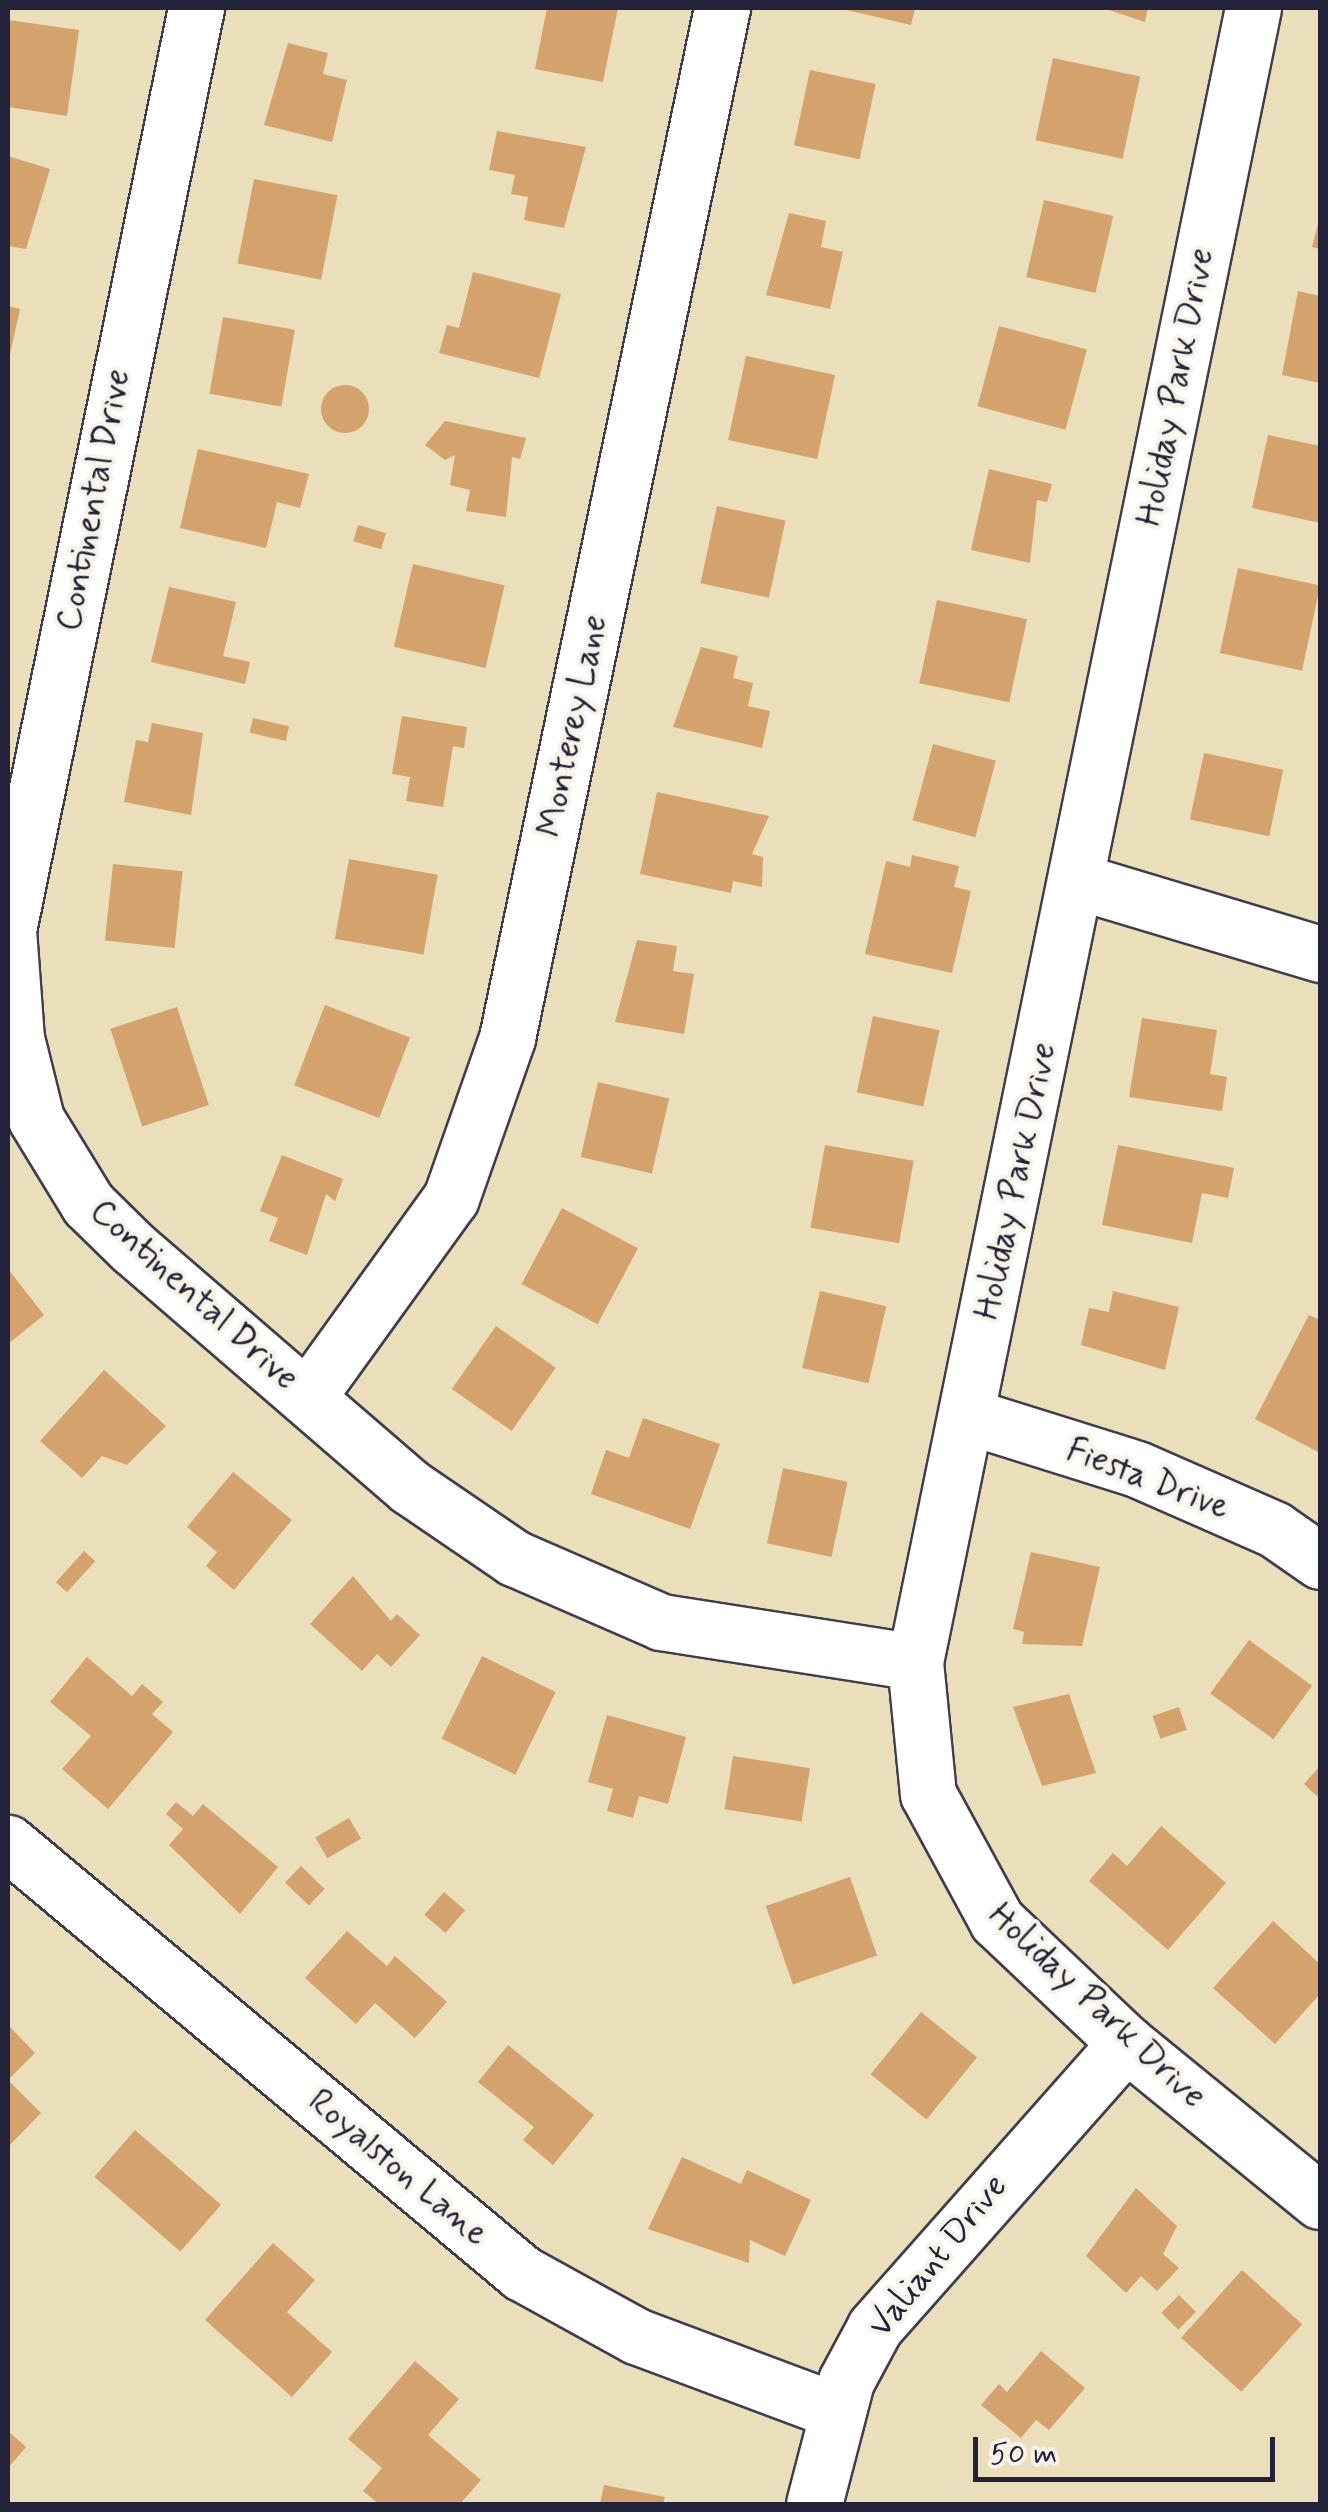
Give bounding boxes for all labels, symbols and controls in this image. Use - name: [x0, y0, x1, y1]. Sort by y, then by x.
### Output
- street label: Holiday Park Drive: [1129, 248, 1223, 526]
- street label: Continental Drive: [48, 366, 140, 634]
- street label: Monterey Lane: [529, 610, 617, 842]
- street label: Holiday Park Drive: [967, 1042, 1065, 1320]
- street label: Continental Drive: [82, 1191, 306, 1399]
- street label: Fiesta Drive: [1061, 1429, 1235, 1529]
- street label: Holiday Park Drive: [982, 1897, 1212, 2115]
- street label: Royalston Lane: [301, 2082, 495, 2254]
- street label: Valiant Drive: [860, 2167, 1016, 2345]
- scale bar: [978, 2417, 1280, 2479]
- text: 50 m: [990, 2435, 1057, 2474]

